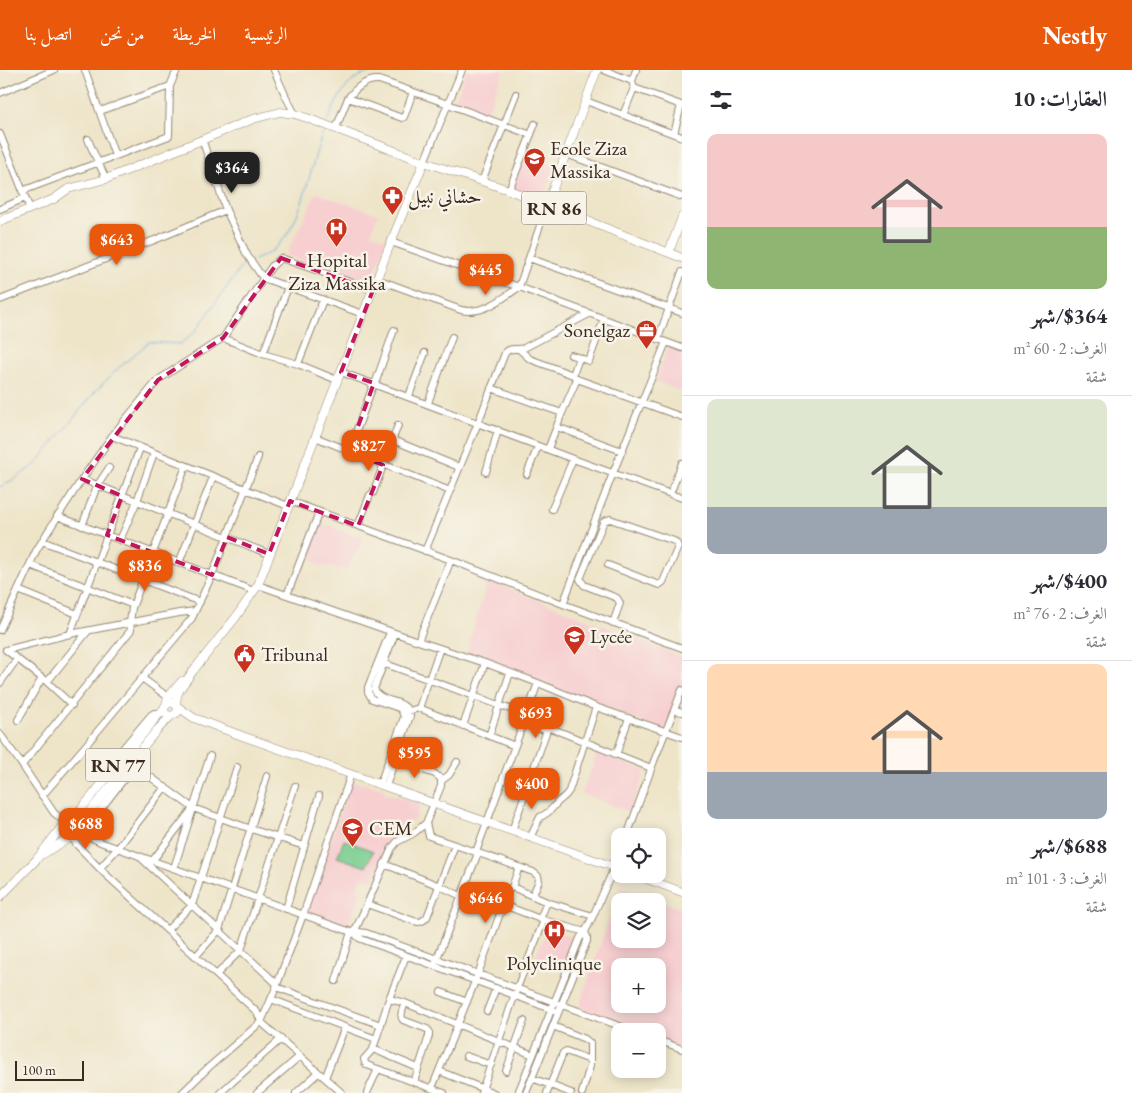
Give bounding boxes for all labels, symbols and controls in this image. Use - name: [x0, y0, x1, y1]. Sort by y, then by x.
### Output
- text: Nestly: [1042, 20, 1107, 51]
- text: اتصل بنا: [25, 22, 72, 45]
- text: من نحن: [100, 22, 144, 45]
- text: الخريطة: [172, 22, 216, 45]
- text: الرئيسية: [244, 22, 287, 45]
- text: العقارات: 10: [1013, 85, 1107, 112]
- icon: filters: [707, 86, 735, 114]
- place label: Ecole Ziza Massika: [550, 135, 627, 184]
- school or university icon: Ecole Ziza Massika: [522, 147, 546, 178]
- pin: $364: [202, 152, 262, 194]
- text: $364: [216, 157, 248, 178]
- icon: home: [862, 166, 952, 256]
- place label: حشاني نبيل: [408, 183, 482, 212]
- pharmacy icon: حشاني نبيل: [380, 184, 404, 215]
- road number: RN 86: [522, 192, 586, 224]
- hospital icon: Hopital Ziza Massika: [325, 216, 349, 247]
- pin: $643: [87, 224, 147, 266]
- text: $643: [101, 229, 133, 250]
- place label: Hopital Ziza Massika: [288, 247, 386, 296]
- pin: $445: [456, 254, 516, 296]
- text: $445: [470, 259, 502, 280]
- text: $364/شهر: [1031, 302, 1107, 329]
- place label: Sonelgaz: [564, 317, 630, 343]
- office icon: Sonelgaz: [634, 318, 658, 349]
- text: الغرف: 2 · 60 m²: [1013, 338, 1107, 359]
- text: شقة: [1086, 366, 1107, 387]
- pin: $827: [339, 430, 399, 472]
- icon: home: [862, 432, 952, 522]
- text: $827: [353, 435, 385, 456]
- pin: $836: [115, 550, 175, 592]
- text: $836: [129, 555, 161, 576]
- text: $400/شهر: [1031, 567, 1107, 594]
- text: الغرف: 2 · 76 m²: [1013, 603, 1107, 624]
- place label: Lycée: [590, 623, 632, 649]
- school or university icon: Lycée: [562, 624, 586, 655]
- text: شقة: [1086, 631, 1107, 652]
- place label: Tribunal: [261, 641, 328, 667]
- public building icon: Tribunal: [233, 642, 257, 673]
- pin: $693: [506, 696, 566, 739]
- icon: home: [862, 697, 952, 787]
- text: $693: [520, 702, 552, 723]
- pin: $595: [385, 736, 445, 779]
- text: $595: [399, 742, 431, 763]
- road number: RN 77: [86, 748, 150, 782]
- pin: $400: [502, 768, 562, 810]
- text: $400: [516, 773, 548, 794]
- pin: $688: [56, 808, 116, 850]
- text: $688: [70, 813, 102, 834]
- place label: CEM: [369, 815, 413, 841]
- school or university icon: CEM: [341, 816, 365, 847]
- map controls: [611, 828, 666, 1078]
- button: locate: [611, 828, 666, 883]
- text: $688/شهر: [1031, 832, 1107, 859]
- text: الغرف: 3 · 101 m²: [1006, 868, 1107, 889]
- pin: $646: [456, 882, 516, 924]
- text: $646: [470, 887, 502, 908]
- button: layers: [611, 893, 666, 948]
- text: شقة: [1086, 896, 1107, 917]
- hospital icon: Polyclinique: [542, 919, 566, 950]
- place label: Polyclinique: [507, 950, 602, 976]
- button: +: [611, 958, 666, 1013]
- button: −: [611, 1023, 666, 1078]
- scale bar: [15, 1058, 84, 1081]
- text: 100 m: [22, 1061, 56, 1079]

